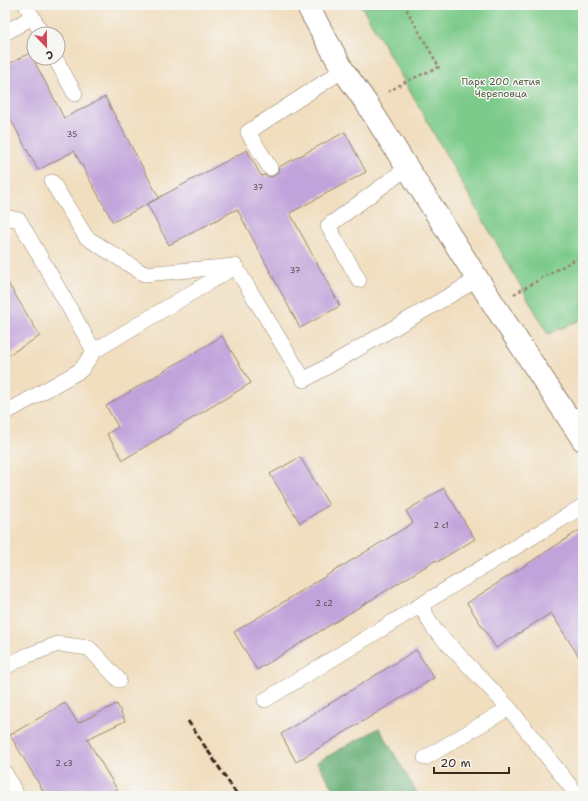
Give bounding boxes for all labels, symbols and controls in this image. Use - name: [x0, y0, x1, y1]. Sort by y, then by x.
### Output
- north arrow: [26, 26, 66, 66]
- text: С: [43, 47, 56, 63]
- park label: Парк 200 летия Череповца: [462, 75, 540, 100]
- house number: 35: [67, 129, 77, 140]
- house number: 37: [253, 182, 264, 193]
- house number: 37: [290, 265, 301, 276]
- house number: 2 с1: [433, 520, 449, 531]
- house number: 2 с2: [315, 598, 333, 609]
- scale bar: [434, 749, 509, 775]
- text: 20 m: [440, 755, 471, 771]
- house number: 2 с3: [55, 758, 73, 769]

